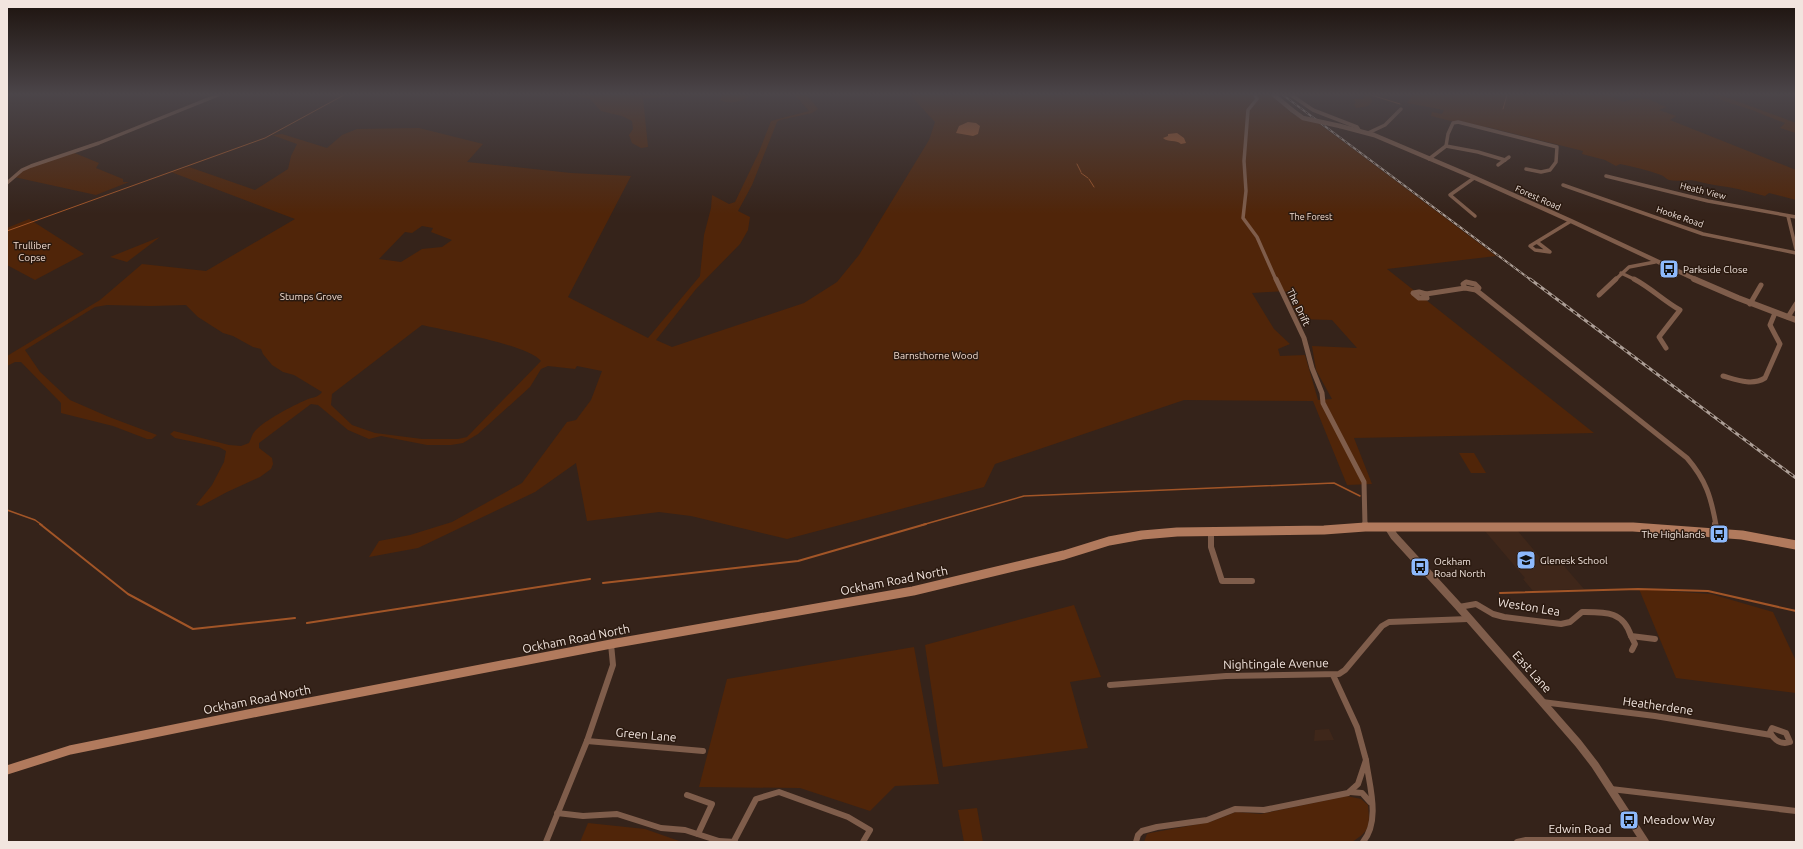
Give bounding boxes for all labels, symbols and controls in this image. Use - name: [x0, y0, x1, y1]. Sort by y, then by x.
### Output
- street label: Heath View: [1679, 180, 1727, 202]
- street label: Forest Road: [1514, 184, 1562, 212]
- street label: Hooke Road: [1655, 204, 1705, 230]
- park label: The Forest: [1290, 212, 1333, 222]
- park label: Trulliber Copse: [13, 240, 51, 263]
- bus stop icon: Parkside Close: [1658, 258, 1680, 280]
- place label: Parkside Close: [1683, 264, 1748, 275]
- street label: The Drift: [1285, 287, 1312, 328]
- park label: Stumps Grove: [280, 291, 342, 302]
- park label: Barnsthorne Wood: [894, 350, 979, 361]
- bus stop icon: The Highlands: [1708, 523, 1730, 545]
- place label: The Highlands: [1641, 529, 1705, 540]
- school or university icon: Glenesk School: [1515, 549, 1537, 571]
- place label: Glenesk School: [1540, 555, 1608, 566]
- bus stop icon: Ockham Road North: [1409, 556, 1431, 578]
- place label: Ockham Road North: [1434, 556, 1486, 579]
- street label: Ockham Road North: [839, 564, 949, 597]
- street label: Weston Lea: [1497, 595, 1561, 618]
- street label: Ockham Road North: [521, 622, 631, 655]
- street label: East Lane: [1510, 648, 1554, 695]
- street label: Nightingale Avenue: [1223, 656, 1329, 671]
- street label: Ockham Road North: [202, 683, 312, 716]
- street label: Heatherdene: [1622, 694, 1694, 717]
- street label: Green Lane: [615, 725, 677, 744]
- bus stop icon: Meadow Way: [1618, 809, 1640, 831]
- place label: Meadow Way: [1643, 813, 1715, 826]
- street label: Edwin Road: [1548, 822, 1612, 835]

